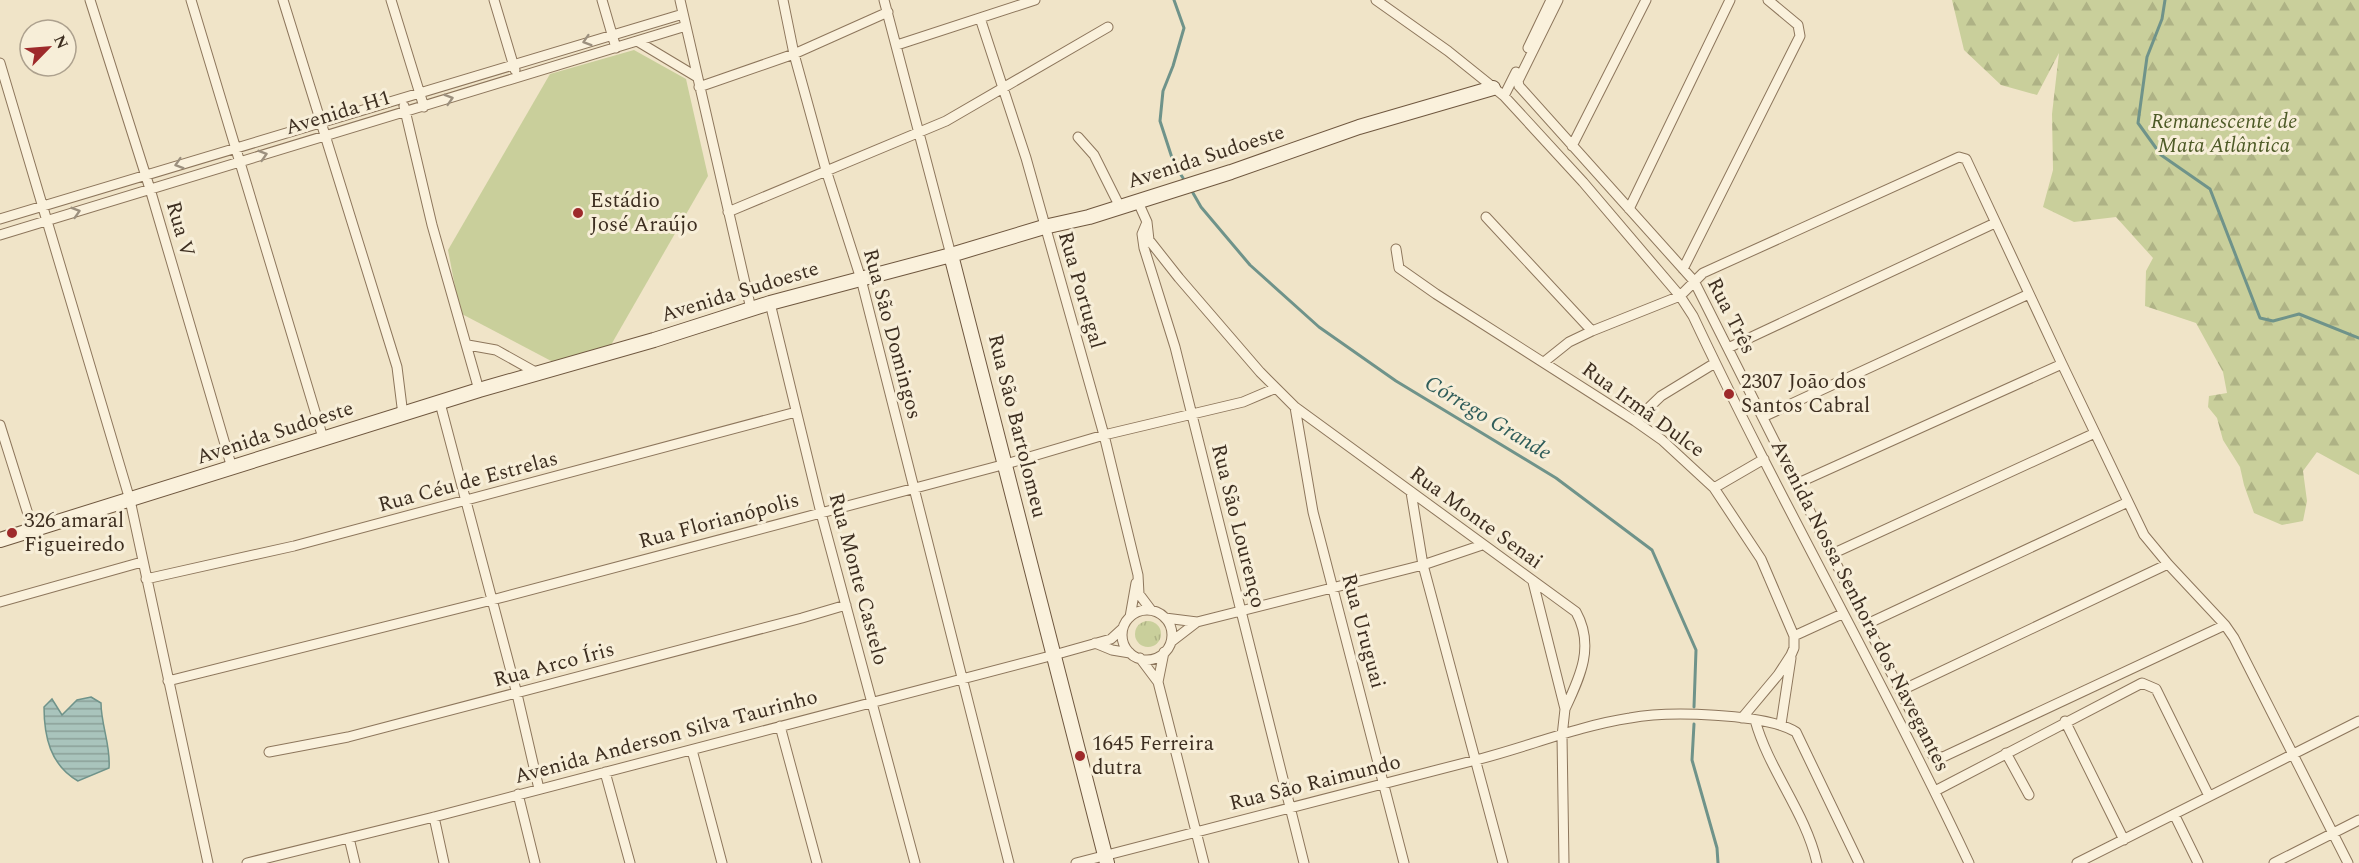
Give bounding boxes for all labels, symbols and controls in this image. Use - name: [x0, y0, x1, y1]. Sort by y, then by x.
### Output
- north arrow: [18, 18, 78, 78]
- text: N: [47, 31, 74, 53]
- one-way arrow: [582, 34, 593, 46]
- street label: Avenida H1: [281, 82, 395, 144]
- one-way arrow: [443, 94, 454, 106]
- park label: Remanescente de Mata Atlântica: [2151, 106, 2297, 162]
- street label: Avenida Sudoeste: [1123, 116, 1289, 198]
- one-way arrow: [257, 150, 268, 162]
- one-way arrow: [174, 157, 185, 169]
- place label: Estádio José Araújo: [590, 185, 698, 241]
- street label: Rua V: [157, 197, 203, 261]
- marker: Estádio José Araújo: [571, 206, 585, 220]
- one-way arrow: [70, 207, 81, 219]
- street label: Rua Portugal: [1049, 228, 1113, 352]
- street label: Rua São Domingos: [854, 245, 930, 423]
- street label: Avenida Sudoeste: [657, 253, 823, 331]
- street label: Rua Três: [1698, 272, 1764, 360]
- street label: Rua São Bartolomeu: [979, 331, 1055, 521]
- street label: Rua Irmã Dulce: [1575, 354, 1711, 466]
- place label: 2307 João dos Santos Cabral: [1741, 366, 1870, 422]
- water label: Córrego Grande: [1418, 367, 1558, 469]
- marker: 2307 João dos Santos Cabral: [1722, 387, 1736, 401]
- street label: Avenida Sudoeste: [192, 392, 358, 474]
- street label: Avenida Nossa Senhora dos Navegantes: [1762, 434, 1958, 778]
- street label: Rua São Lourenço: [1202, 441, 1274, 611]
- street label: Rua Céu de Estrelas: [375, 443, 561, 521]
- street label: Rua Monte Senai: [1403, 458, 1549, 578]
- street label: Rua Florianópolis: [635, 484, 803, 558]
- street label: Rua Monte Castelo: [820, 489, 896, 669]
- place label: 326 amaral Figueiredo: [24, 505, 125, 561]
- marker: 326 amaral Figueiredo: [5, 526, 19, 540]
- street label: Rua Uruguai: [1332, 570, 1394, 692]
- street label: Rua Arco Íris: [490, 633, 618, 697]
- street label: Avenida Anderson Silva Taurinho: [511, 681, 821, 793]
- place label: 1645 Ferreira dutra: [1092, 728, 1215, 784]
- street label: Rua São Raimundo: [1226, 746, 1404, 820]
- marker: 1645 Ferreira dutra: [1073, 749, 1087, 763]

